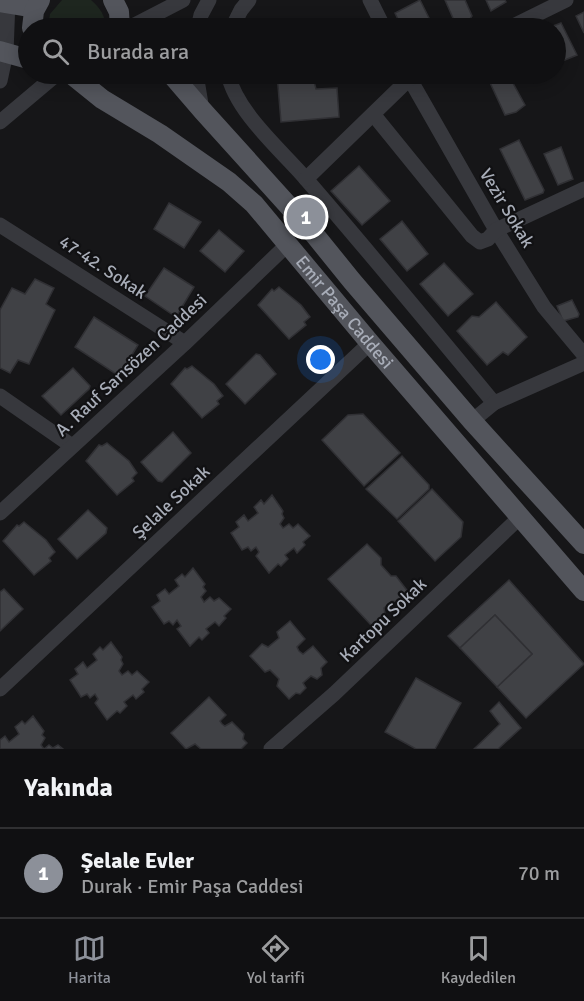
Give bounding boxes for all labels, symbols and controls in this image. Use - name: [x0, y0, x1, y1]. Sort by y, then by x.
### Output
- search box: [18, 18, 566, 84]
- icon: search: [39, 35, 72, 68]
- text: Burada ara: [87, 38, 189, 65]
- street label: Vezir Sokak: [475, 164, 539, 252]
- pin: 1: [286, 194, 326, 240]
- street label: 47-42. Sokak: [55, 230, 151, 304]
- street label: Emir Paşa Caddesi: [291, 251, 398, 373]
- street label: A. Rauf Sarısözen Caddesi: [51, 289, 211, 441]
- your location: [306, 345, 335, 374]
- street label: Şelale Sokak: [128, 461, 214, 543]
- street label: Kartopu Sokak: [335, 573, 431, 667]
- text: Yakında: [24, 772, 113, 804]
- text: Şelale Evler: [81, 847, 194, 874]
- text: 1: [38, 861, 49, 886]
- text: 70 m: [518, 861, 560, 886]
- text: Durak · Emir Paşa Caddesi: [81, 874, 303, 899]
- tab: Harita: [68, 932, 111, 988]
- tab: Yol tarifi: [247, 932, 305, 988]
- tab: Kaydedilen: [441, 932, 516, 988]

